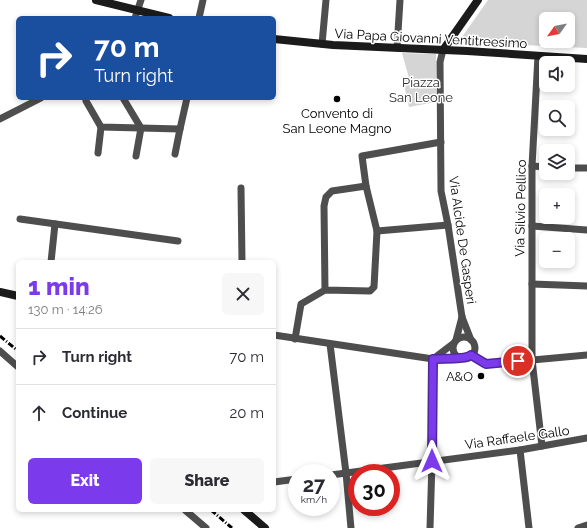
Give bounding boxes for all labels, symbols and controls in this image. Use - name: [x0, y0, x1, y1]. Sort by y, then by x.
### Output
- north arrow: [539, 12, 575, 48]
- map controls: [539, 12, 575, 268]
- street label: Via Papa Giovanni Ventitreesimo: [334, 26, 528, 51]
- text: 70 m: [94, 31, 160, 64]
- icon: right: [28, 32, 80, 84]
- button: sound: [539, 56, 575, 92]
- text: Turn right: [94, 65, 173, 86]
- park label: Piazza San Leone: [389, 75, 453, 105]
- marker: Convento di San Leone Magno: [332, 94, 342, 104]
- button: search: [539, 100, 575, 136]
- place label: Convento di San Leone Magno: [283, 106, 392, 136]
- button: layers: [539, 144, 575, 180]
- street label: Via Silvio Pellico: [512, 159, 529, 257]
- street label: Via Alcide De Gasperi: [446, 175, 479, 305]
- button: +: [539, 188, 575, 224]
- button: −: [539, 232, 575, 268]
- text: 1 min: [28, 272, 90, 301]
- button: close: [222, 273, 264, 315]
- text: 130 m · 14:26: [28, 302, 103, 317]
- pin: [501, 344, 535, 378]
- icon: right: [28, 346, 50, 368]
- text: Turn right: [62, 348, 132, 366]
- text: 70 m: [229, 348, 264, 366]
- icon: arrive: [507, 350, 529, 372]
- place label: A&O: [446, 369, 473, 384]
- marker: A&O: [476, 371, 486, 381]
- icon: ahead: [28, 402, 50, 424]
- text: Continue: [62, 404, 127, 422]
- text: 20 m: [229, 404, 264, 422]
- street label: Via Raffaele Gallo: [464, 423, 571, 452]
- position arrow: [411, 440, 453, 482]
- button: Exit: [28, 458, 142, 504]
- button: Share: [150, 458, 264, 504]
- speed limit sign: 30: [348, 464, 400, 516]
- text: 27: [303, 473, 325, 497]
- text: km/h: [301, 494, 327, 505]

